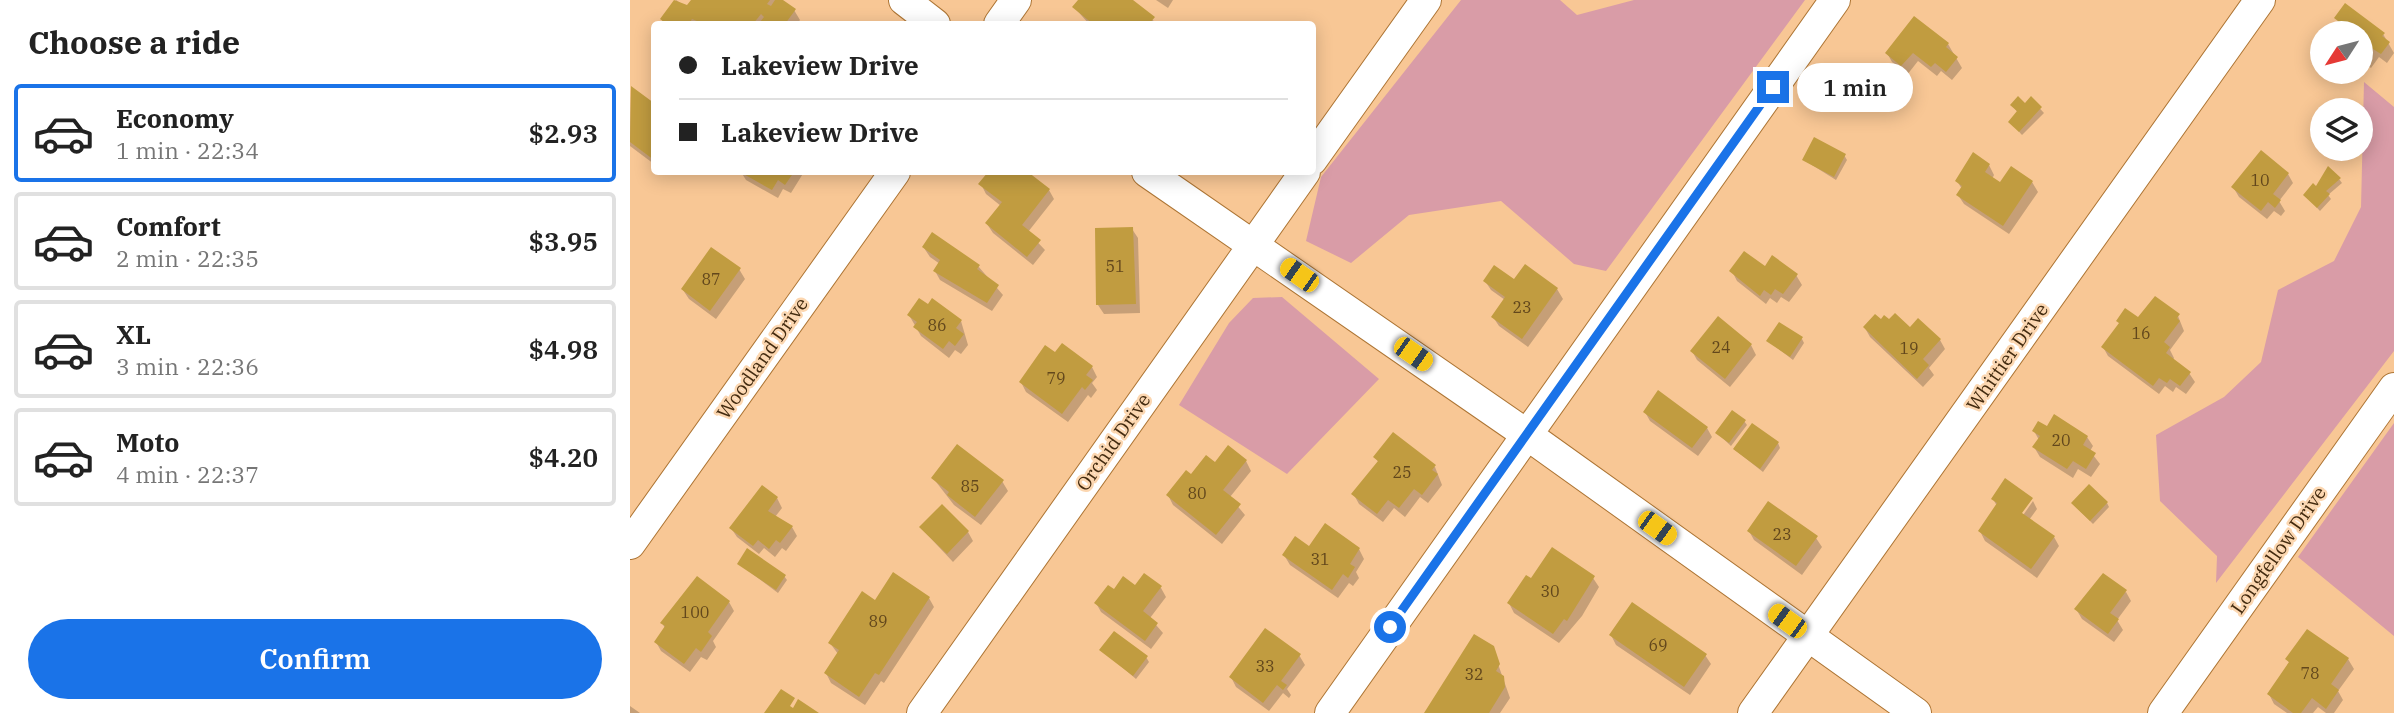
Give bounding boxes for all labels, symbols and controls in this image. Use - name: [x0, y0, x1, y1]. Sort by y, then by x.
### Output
- text: Choose a ride: [28, 21, 240, 63]
- north arrow: [2310, 21, 2373, 84]
- map controls: [2310, 21, 2373, 161]
- text: Lakeview Drive: [721, 48, 919, 82]
- callout: 1 min: [1798, 62, 1913, 112]
- route end: [1757, 71, 1789, 103]
- text: 1 min: [1823, 72, 1887, 102]
- button: layers: [2310, 98, 2373, 161]
- text: Economy: [116, 101, 234, 135]
- icon: car: [32, 102, 95, 165]
- text: Lakeview Drive: [721, 115, 919, 149]
- text: $2.93: [529, 116, 598, 150]
- text: 1 min · 22:34: [116, 135, 259, 165]
- house number: 10: [2250, 170, 2270, 190]
- text: Comfort: [116, 209, 221, 243]
- icon: car: [32, 210, 95, 273]
- text: $3.95: [529, 224, 598, 258]
- text: 2 min · 22:35: [116, 243, 259, 273]
- car: [1276, 254, 1323, 296]
- house number: 51: [1105, 256, 1125, 276]
- house number: 87: [701, 269, 721, 289]
- street label: Woodland Drive: [711, 293, 813, 423]
- house number: 23: [1512, 297, 1532, 317]
- street label: Whittier Drive: [1961, 298, 2053, 416]
- house number: 86: [927, 315, 947, 335]
- text: XL: [116, 317, 151, 351]
- icon: car: [32, 318, 95, 381]
- house number: 16: [2131, 323, 2151, 343]
- text: $4.98: [529, 332, 598, 366]
- car: [1390, 333, 1437, 375]
- house number: 24: [1711, 337, 1731, 357]
- house number: 19: [1899, 338, 1919, 358]
- text: 3 min · 22:36: [116, 351, 259, 381]
- house number: 79: [1046, 368, 1066, 388]
- street label: Orchid Drive: [1071, 389, 1155, 495]
- text: Moto: [116, 425, 179, 459]
- icon: car: [32, 426, 95, 489]
- house number: 20: [2051, 430, 2071, 450]
- text: $4.20: [529, 440, 598, 474]
- text: 4 min · 22:37: [116, 459, 259, 489]
- house number: 25: [1392, 462, 1412, 482]
- house number: 85: [960, 476, 980, 496]
- street label: Longfellow Drive: [2225, 482, 2331, 618]
- house number: 80: [1187, 483, 1207, 503]
- car: [1634, 507, 1681, 549]
- house number: 23: [1772, 524, 1792, 544]
- house number: 31: [1310, 549, 1330, 569]
- house number: 30: [1540, 581, 1560, 601]
- car: [1764, 600, 1811, 642]
- house number: 100: [681, 602, 709, 622]
- house number: 89: [868, 611, 888, 631]
- route start: [1374, 611, 1406, 643]
- button: Confirm: [28, 619, 602, 699]
- house number: 69: [1648, 635, 1668, 655]
- house number: 33: [1255, 656, 1275, 676]
- house number: 78: [2300, 663, 2320, 683]
- house number: 32: [1464, 664, 1484, 684]

